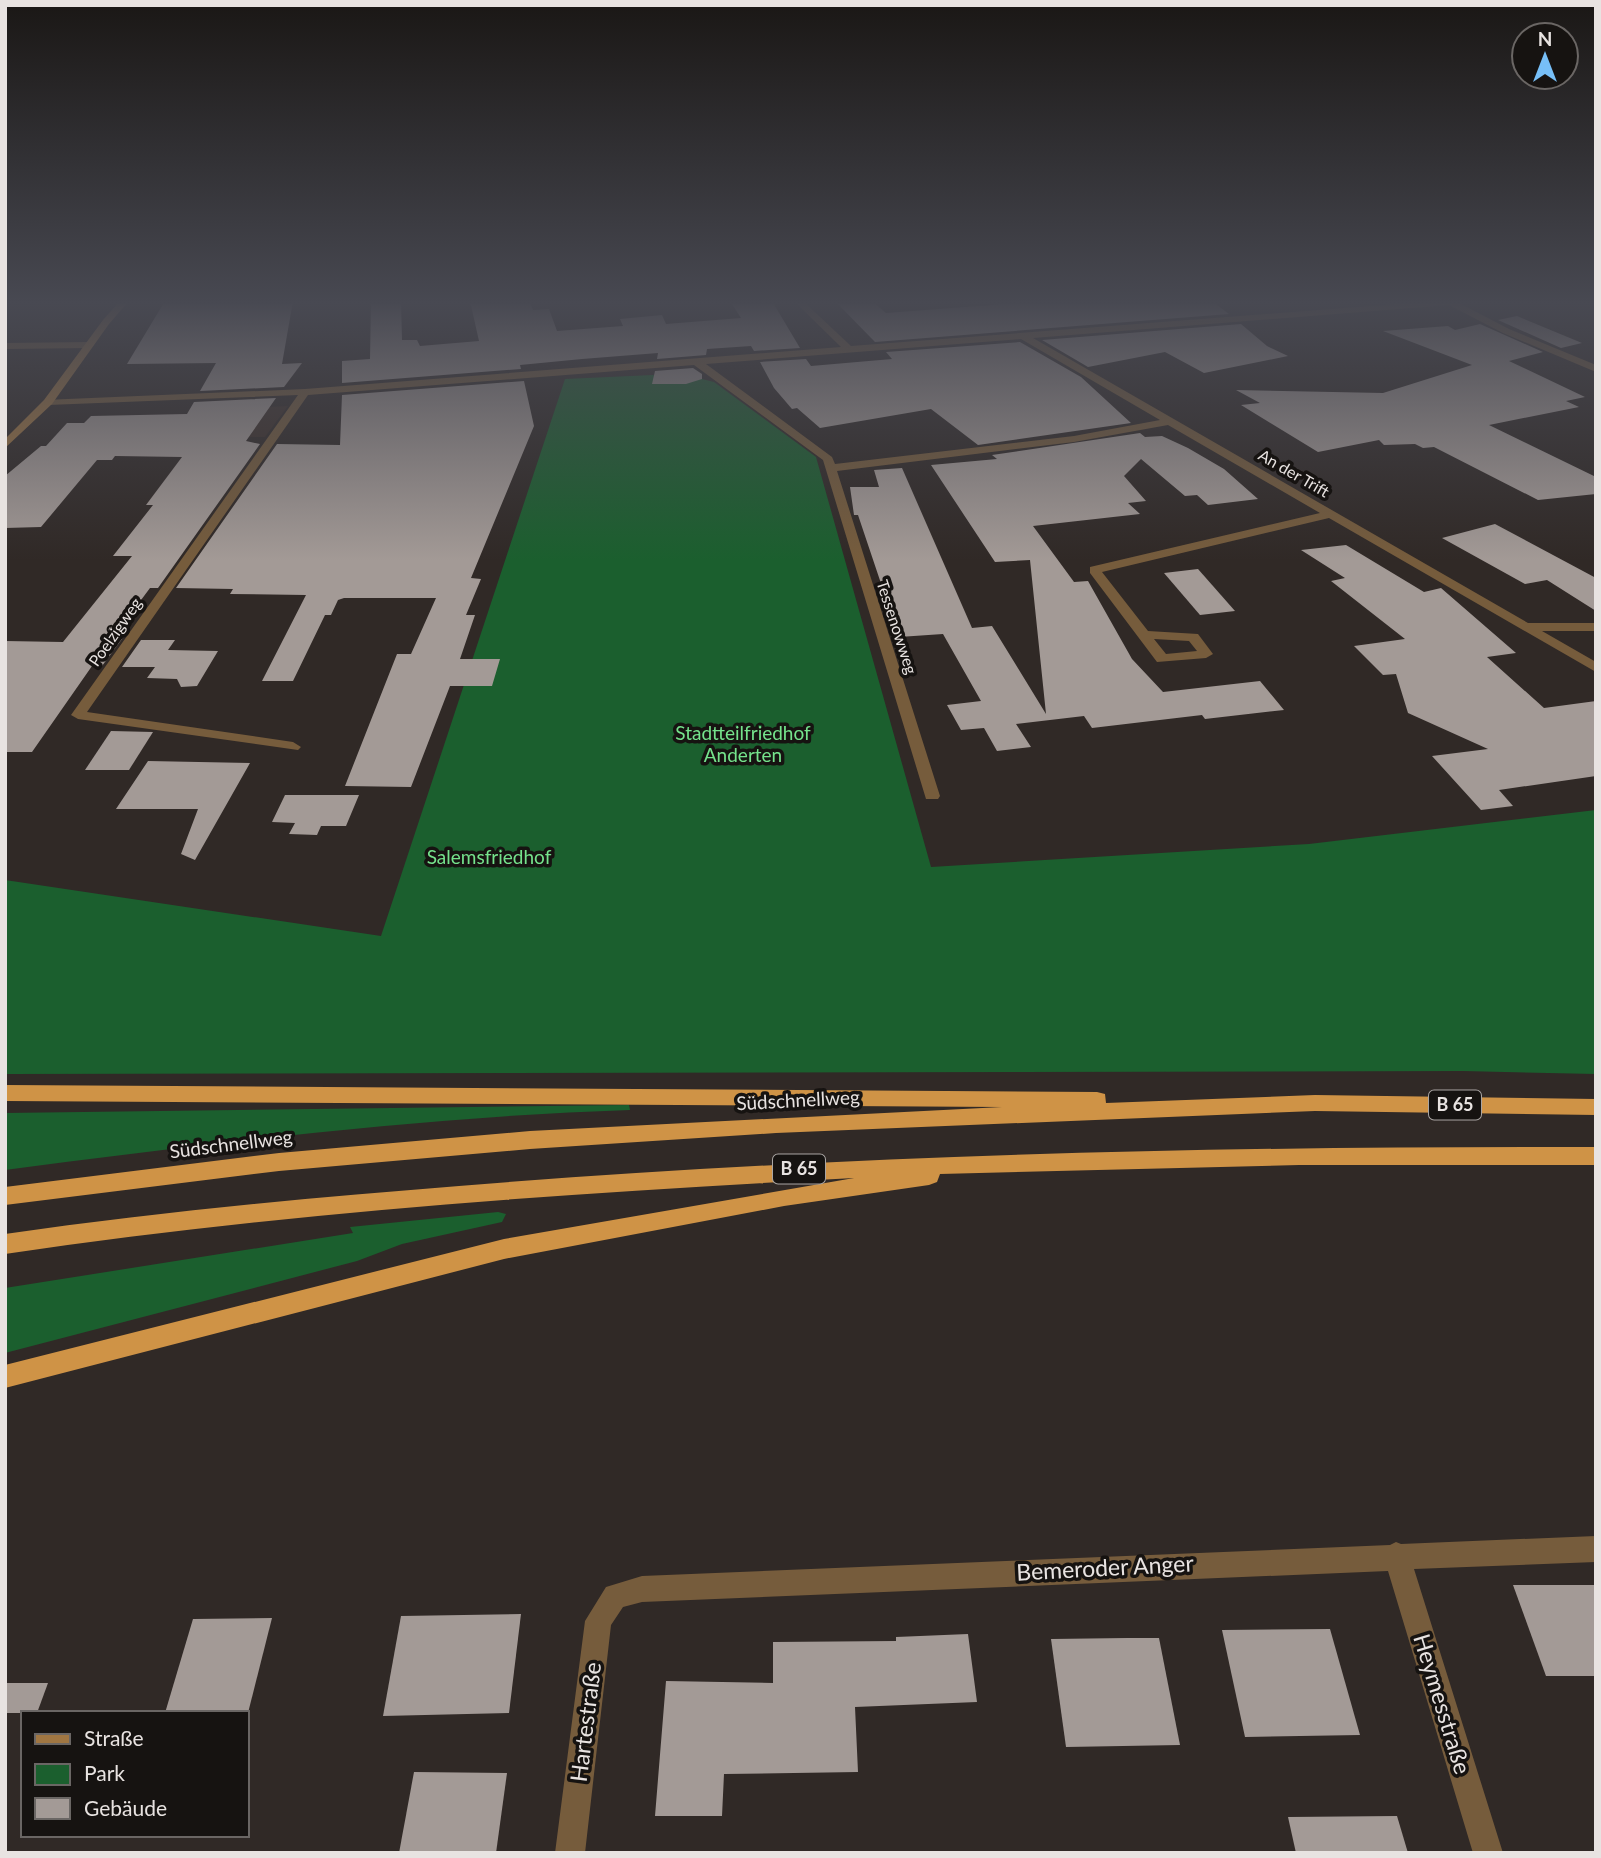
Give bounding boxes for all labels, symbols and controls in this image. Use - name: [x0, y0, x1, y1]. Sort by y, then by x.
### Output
- north arrow: [1510, 21, 1580, 91]
- text: N: [1538, 27, 1552, 50]
- street label: An der Trift: [1255, 445, 1333, 500]
- street label: Tessenowweg: [873, 577, 922, 676]
- street label: Poelzigweg: [84, 594, 145, 670]
- park label: Stadtteilfriedhof Anderten: [675, 721, 811, 766]
- park label: Salemsfriedhof: [427, 845, 552, 868]
- street label: Südschnellweg: [736, 1085, 860, 1114]
- road number: B 65: [1429, 1090, 1481, 1120]
- street label: Südschnellweg: [168, 1125, 294, 1162]
- road number: B 65: [773, 1154, 825, 1184]
- street label: Bemeroder Anger: [1016, 1548, 1195, 1586]
- street label: Heymesstraße: [1408, 1630, 1478, 1777]
- street label: Hartestraße: [564, 1660, 606, 1783]
- legend: [21, 1711, 248, 1837]
- text: Straße: [84, 1725, 144, 1750]
- text: Park: [84, 1760, 125, 1785]
- text: Gebäude: [84, 1795, 167, 1820]

